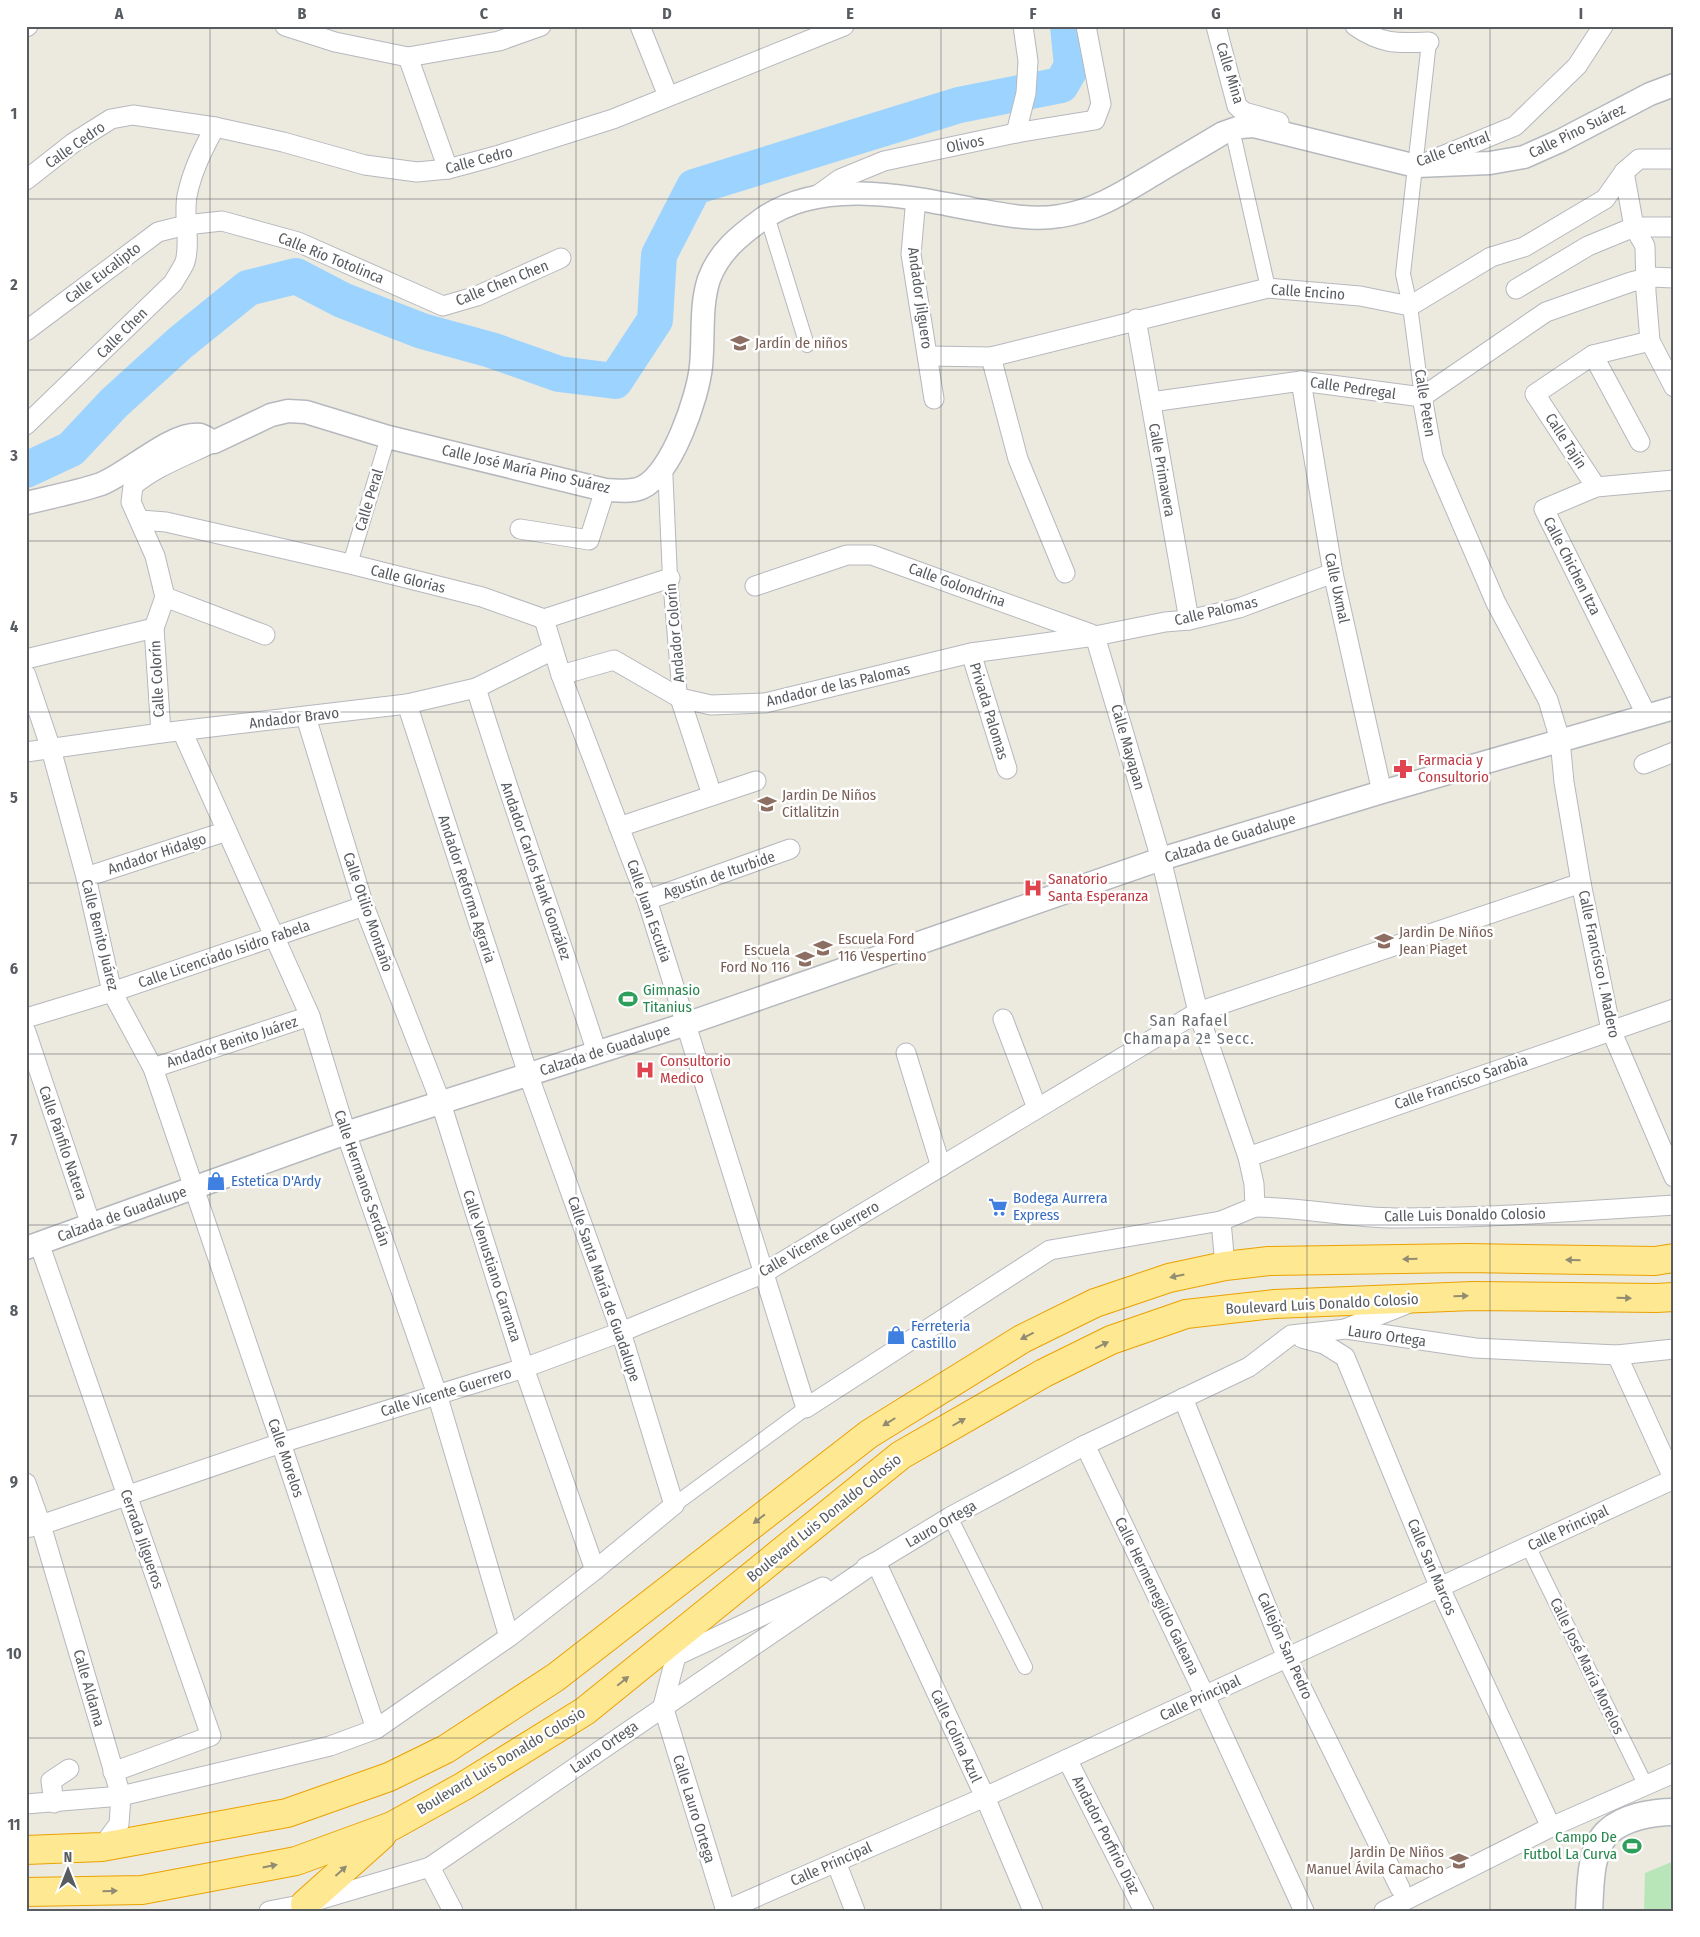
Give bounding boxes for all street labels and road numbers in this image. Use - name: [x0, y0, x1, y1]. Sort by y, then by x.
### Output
- street label: Calle Mina: [1212, 40, 1248, 106]
- street label: Calle Pino Suárez: [1526, 100, 1628, 162]
- street label: Calle Cedro: [42, 118, 108, 172]
- street label: Calle Central: [1414, 127, 1492, 171]
- street label: Olivos: [945, 131, 985, 157]
- street label: Calle Cedro: [443, 142, 515, 178]
- street label: Calle Río Totolinca: [275, 229, 387, 287]
- street label: Calle Eucalipto: [62, 239, 144, 307]
- street label: Andador Jilguero: [904, 246, 936, 350]
- street label: Calle Chen Chen: [453, 256, 551, 310]
- street label: Calle Encino: [1270, 280, 1346, 304]
- street label: Calle Chen: [93, 304, 151, 362]
- street label: Calle Peten: [1411, 368, 1439, 438]
- street label: Calle Pedregal: [1309, 373, 1397, 403]
- street label: Calle Tajín: [1541, 410, 1591, 472]
- street label: Calle Primavera: [1145, 422, 1179, 518]
- street label: Calle José María Pino Suárez: [440, 441, 612, 497]
- street label: Calle Peral: [351, 467, 387, 533]
- street label: Calle Chichen Itza: [1540, 514, 1604, 618]
- street label: Calle Uxmal: [1321, 551, 1353, 625]
- street label: Calle Golondrina: [906, 559, 1008, 611]
- street label: Calle Glorias: [369, 561, 447, 597]
- street label: Andador Colorín: [662, 583, 688, 683]
- street label: Calle Palomas: [1173, 593, 1259, 629]
- street label: Calle Colorín: [146, 640, 168, 718]
- street label: Andador de las Palomas: [764, 660, 912, 710]
- street label: Privada Palomas: [966, 660, 1012, 762]
- street label: Calle Mayapan: [1107, 702, 1149, 792]
- street label: Andador Bravo: [248, 704, 340, 732]
- street label: Andador Carlos Hank González: [497, 780, 575, 962]
- street label: Calzada de Guadalupe: [1162, 810, 1298, 866]
- street label: Andador Reforma Agraria: [435, 813, 499, 965]
- street label: Andador Hidalgo: [105, 830, 209, 878]
- street label: Agustín de Iturbide: [661, 847, 777, 903]
- street label: Calle Otilio Montaño: [339, 850, 397, 974]
- street label: Calle Juan Escutia: [623, 857, 675, 965]
- street label: Calle Benito Juárez: [77, 877, 123, 993]
- street label: Calle Francisco I. Madero: [1575, 889, 1623, 1040]
- street label: Calle Licenciado Isidro Fabela: [136, 916, 312, 992]
- street label: Andador Benito Juárez: [164, 1012, 300, 1072]
- street label: Calzada de Guadalupe: [538, 1020, 672, 1080]
- street label: Calle Francisco Sarabia: [1392, 1051, 1530, 1113]
- street label: Calle Pánfilo Natera: [35, 1084, 91, 1202]
- street label: Calle Hermanos Serdán: [330, 1108, 394, 1248]
- street label: Calzada de Guadalupe: [55, 1182, 189, 1246]
- street label: Calle Venustiano Carranza: [459, 1188, 525, 1344]
- street label: Calle Santa María de Guadalupe: [564, 1194, 644, 1384]
- street label: Calle Vicente Guerrero: [756, 1197, 882, 1281]
- street label: Calle Luis Donaldo Colosio: [1384, 1205, 1546, 1225]
- street label: Boulevard Luis Donaldo Colosio: [1225, 1290, 1419, 1318]
- street label: Lauro Ortega: [1347, 1322, 1427, 1350]
- street label: Calle Vicente Guerrero: [378, 1363, 514, 1420]
- street label: Calle Morelos: [264, 1416, 308, 1500]
- street label: Boulevard Luis Donaldo Colosio: [743, 1450, 905, 1586]
- street label: Cerrada Jilgueros: [117, 1487, 167, 1591]
- street label: Lauro Ortega: [902, 1496, 980, 1552]
- street label: Calle Principal: [1525, 1501, 1611, 1555]
- street label: Calle Hermenegildo Galeana: [1111, 1514, 1203, 1678]
- street label: Calle San Marcos: [1404, 1516, 1460, 1618]
- street label: Callejón San Pedro: [1253, 1590, 1317, 1702]
- street label: Calle José María Morelos: [1546, 1595, 1628, 1737]
- street label: Calle Aldama: [69, 1647, 109, 1729]
- street label: Calle Principal: [1157, 1671, 1243, 1725]
- street label: Calle Colina Azul: [927, 1687, 985, 1785]
- street label: Boulevard Luis Donaldo Colosio: [413, 1703, 589, 1819]
- street label: Lauro Ortega: [567, 1717, 641, 1777]
- street label: Calle Lauro Ortega: [669, 1753, 719, 1865]
- street label: Andador Porfirio Díaz: [1068, 1773, 1144, 1897]
- street label: Calle Principal: [788, 1838, 874, 1890]

